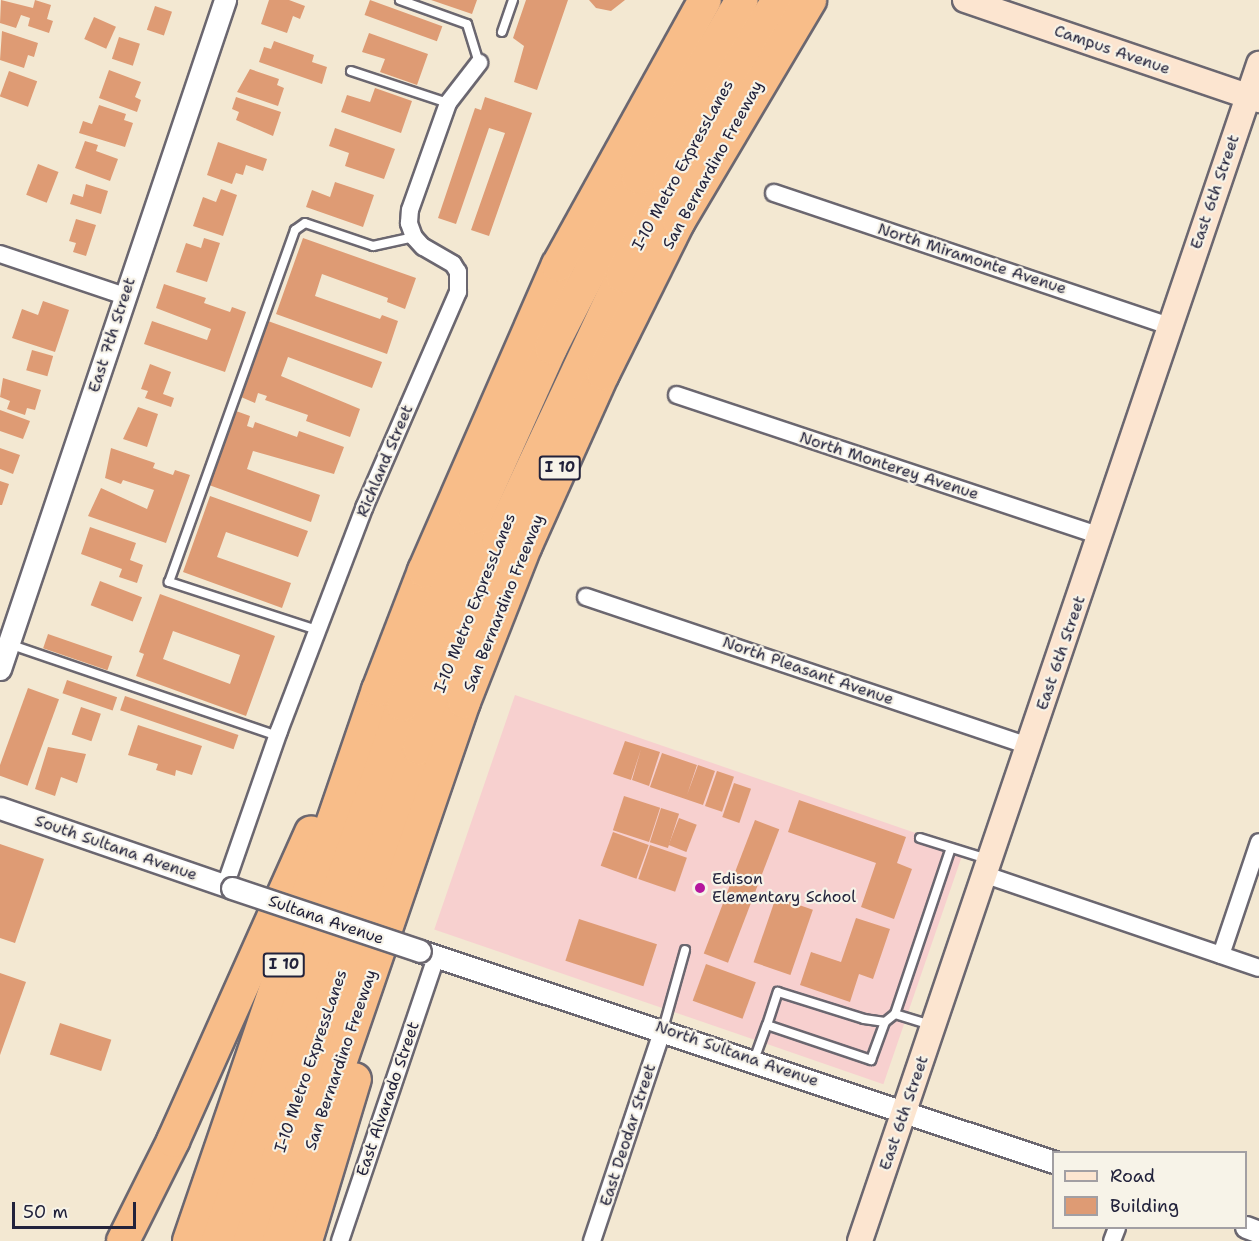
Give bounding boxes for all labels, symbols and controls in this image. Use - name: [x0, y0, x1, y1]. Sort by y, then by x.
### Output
- street label: Campus Avenue: [1052, 21, 1172, 79]
- street label: I-10 Metro ExpressLanes: [628, 76, 738, 254]
- street label: San Bernardino Freeway: [659, 77, 767, 253]
- street label: East 6th Street: [1186, 132, 1244, 252]
- street label: North Miramonte Avenue: [875, 219, 1069, 299]
- street label: East 7th Street: [84, 275, 140, 395]
- street label: Richland Street: [353, 402, 417, 520]
- street label: North Monterey Avenue: [797, 428, 981, 504]
- road number: I 10: [538, 456, 582, 480]
- street label: I-10 Metro ExpressLanes: [430, 511, 520, 695]
- street label: San Bernardino Freeway: [460, 511, 548, 695]
- street label: East 6th Street: [1032, 593, 1090, 713]
- street label: North Pleasant Avenue: [720, 633, 896, 709]
- street label: South Sultana Avenue: [32, 811, 200, 885]
- place label: Edison Elementary School: [712, 869, 856, 907]
- marker: Edison Elementary School: [693, 881, 707, 895]
- street label: Sultana Avenue: [266, 891, 386, 949]
- road number: I 10: [262, 953, 306, 977]
- street label: I-10 Metro ExpressLanes: [271, 967, 351, 1155]
- street label: San Bernardino Freeway: [301, 967, 381, 1153]
- street label: North Sultana Avenue: [653, 1017, 821, 1091]
- street label: East Alvarado Street: [353, 1019, 423, 1179]
- street label: East 6th Street: [875, 1053, 933, 1173]
- street label: East Deodar Street: [596, 1061, 660, 1209]
- legend: [1052, 1151, 1247, 1229]
- text: Road: [1110, 1164, 1155, 1188]
- scale bar: [15, 1190, 140, 1228]
- text: Building: [1110, 1194, 1179, 1218]
- text: 50 m: [23, 1200, 68, 1224]

